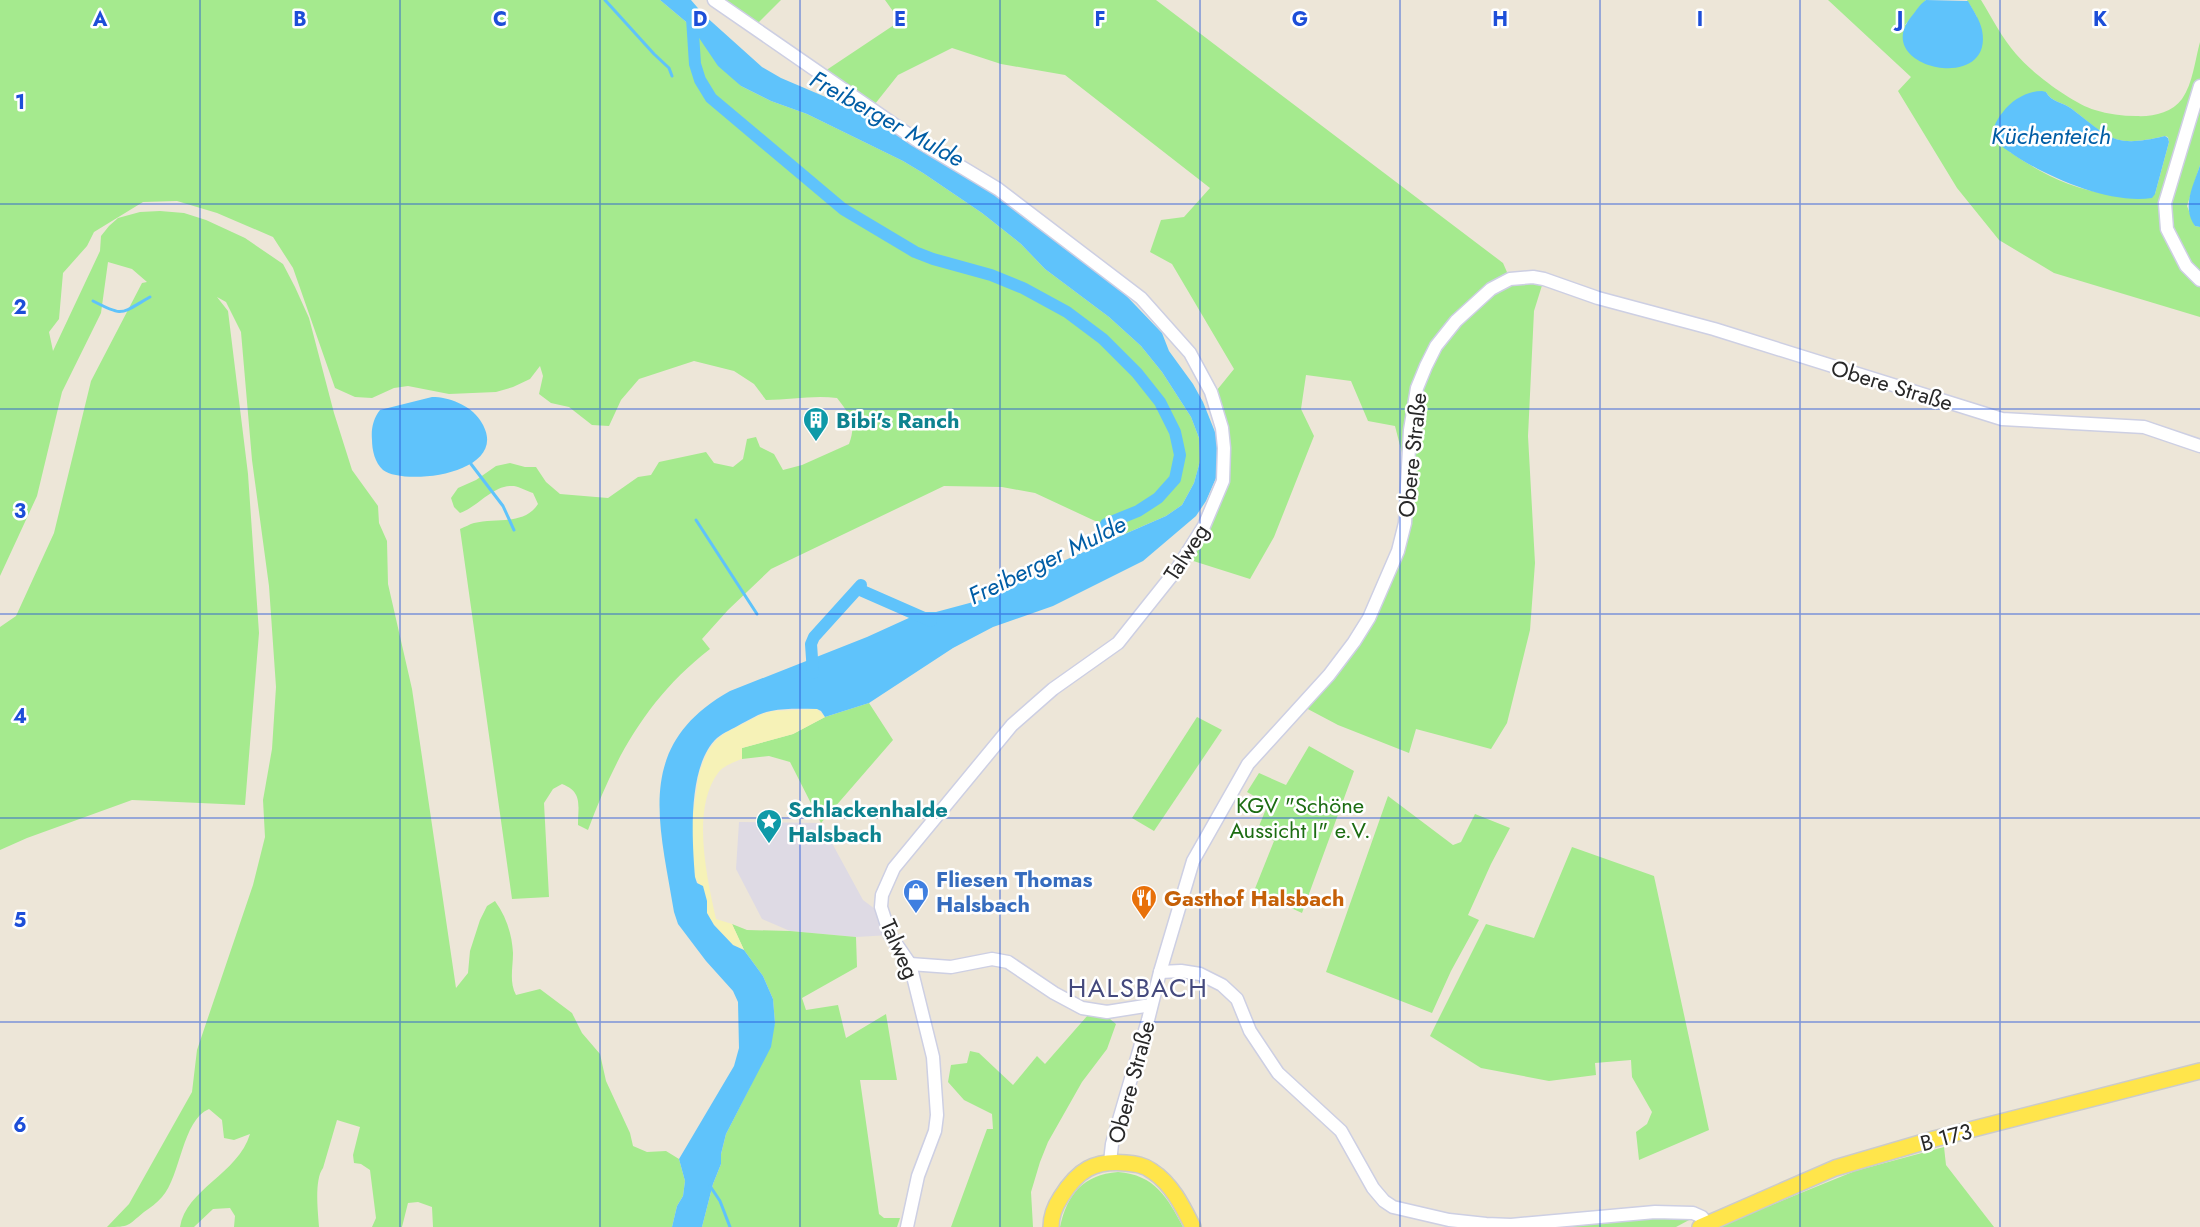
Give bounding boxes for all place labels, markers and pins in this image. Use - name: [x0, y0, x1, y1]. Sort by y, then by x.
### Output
- place label: Bibi's Ranch: [836, 404, 960, 436]
- building icon: Bibi's Ranch: [801, 405, 831, 443]
- place label: Schlackenhalde Halsbach: [788, 793, 948, 850]
- place icon: Schlackenhalde Halsbach: [754, 807, 784, 845]
- place label: Fliesen Thomas Halsbach: [936, 863, 1092, 920]
- shop icon: Fliesen Thomas Halsbach: [901, 877, 931, 915]
- place label: Gasthof Halsbach: [1164, 882, 1344, 914]
- restaurant icon: Gasthof Halsbach: [1129, 883, 1159, 921]

